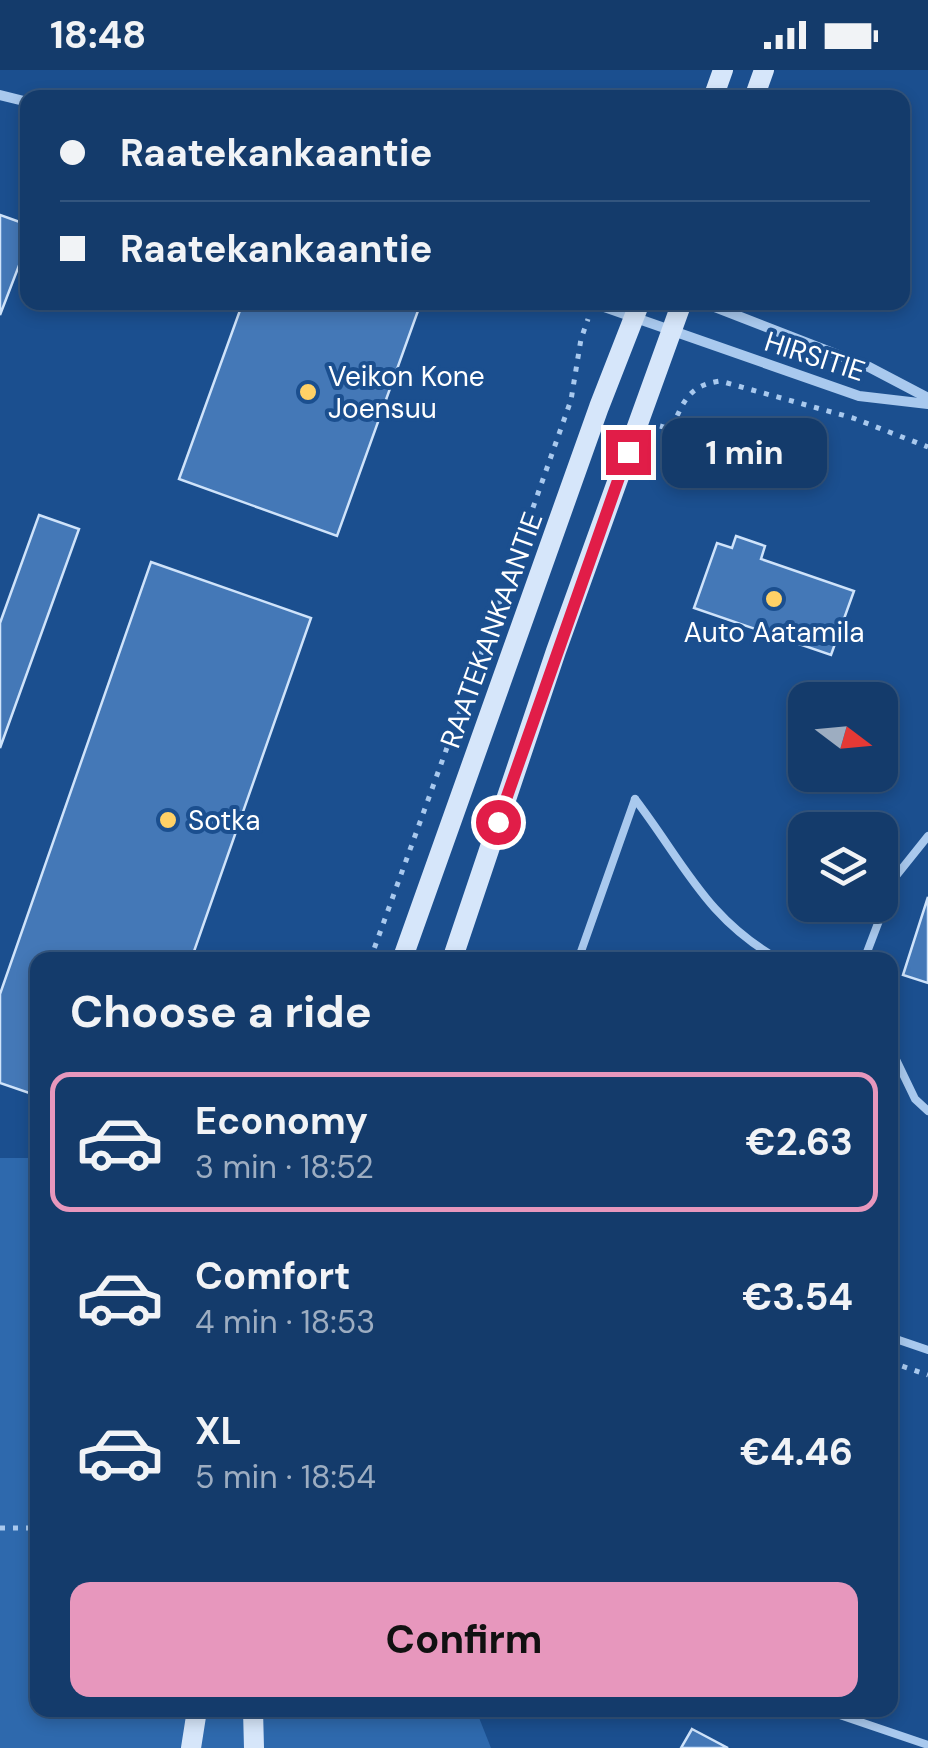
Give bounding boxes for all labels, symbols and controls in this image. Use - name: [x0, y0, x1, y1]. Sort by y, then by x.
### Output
- text: 18:48: [50, 10, 146, 60]
- text: Raatekankaantie: [120, 128, 432, 178]
- text: Raatekankaantie: [120, 224, 432, 274]
- street label: HIRSITIE: [760, 323, 870, 390]
- place label: Veikon Kone Joensuu: [328, 358, 485, 427]
- marker: Veikon Kone Joensuu: [297, 381, 319, 403]
- callout: 1 min: [663, 417, 828, 487]
- route end: [606, 430, 651, 475]
- text: 1 min: [706, 432, 783, 474]
- street label: RAATEKANKAANTIE: [432, 507, 551, 753]
- marker: Auto Aatamila: [763, 588, 785, 610]
- place label: Auto Aatamila: [683, 614, 865, 651]
- north arrow: [788, 682, 898, 792]
- map controls: [788, 682, 898, 922]
- route start: [476, 800, 521, 845]
- place label: Sotka: [188, 802, 261, 839]
- marker: Sotka: [157, 809, 179, 831]
- button: layers: [788, 812, 898, 922]
- text: Choose a ride: [70, 982, 372, 1041]
- text: Economy: [195, 1096, 368, 1146]
- icon: car: [75, 1097, 165, 1187]
- text: €2.63: [746, 1117, 853, 1167]
- text: 3 min · 18:52: [195, 1146, 374, 1188]
- text: Comfort: [195, 1251, 351, 1301]
- icon: car: [75, 1252, 165, 1342]
- text: €3.54: [742, 1272, 853, 1322]
- text: 4 min · 18:53: [195, 1301, 375, 1343]
- text: XL: [195, 1406, 242, 1456]
- icon: car: [75, 1407, 165, 1497]
- text: €4.46: [740, 1427, 853, 1477]
- text: 5 min · 18:54: [195, 1456, 376, 1498]
- button: Confirm: [70, 1582, 858, 1697]

